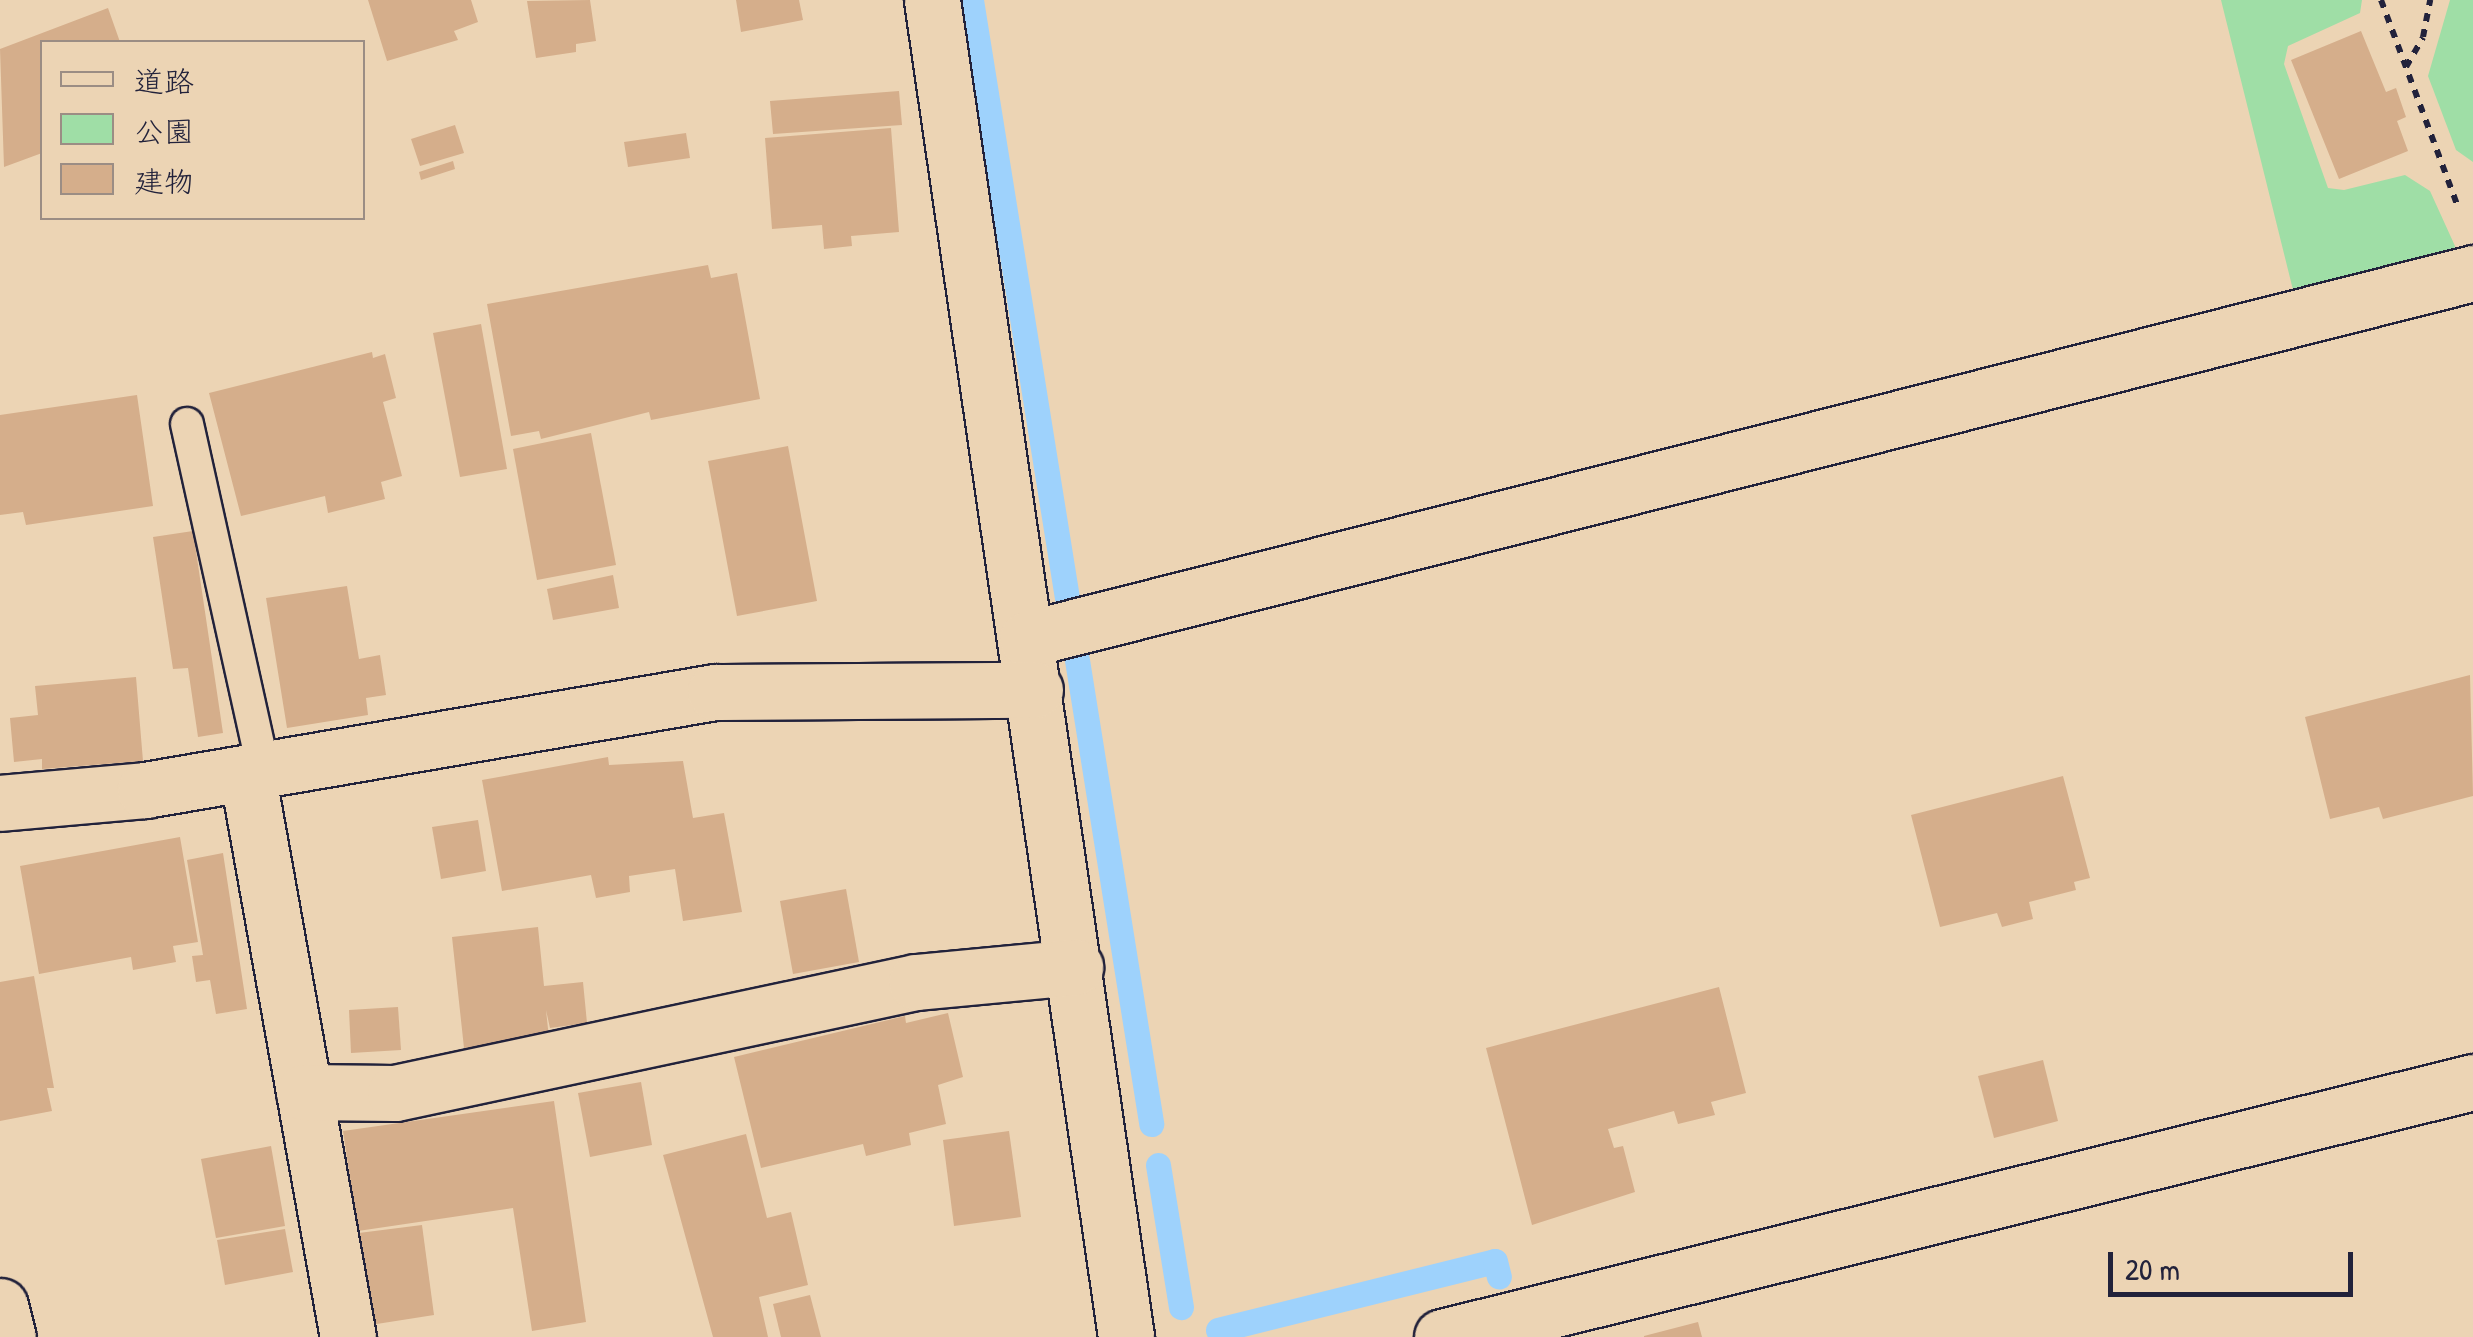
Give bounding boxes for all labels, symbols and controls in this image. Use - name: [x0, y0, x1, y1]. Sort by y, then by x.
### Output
- legend: [40, 40, 365, 220]
- text: 道路: [134, 61, 194, 101]
- text: 公園: [134, 111, 194, 151]
- text: 建物: [134, 161, 194, 201]
- scale bar: [2113, 1232, 2358, 1294]
- text: 20 m: [2125, 1249, 2180, 1289]

